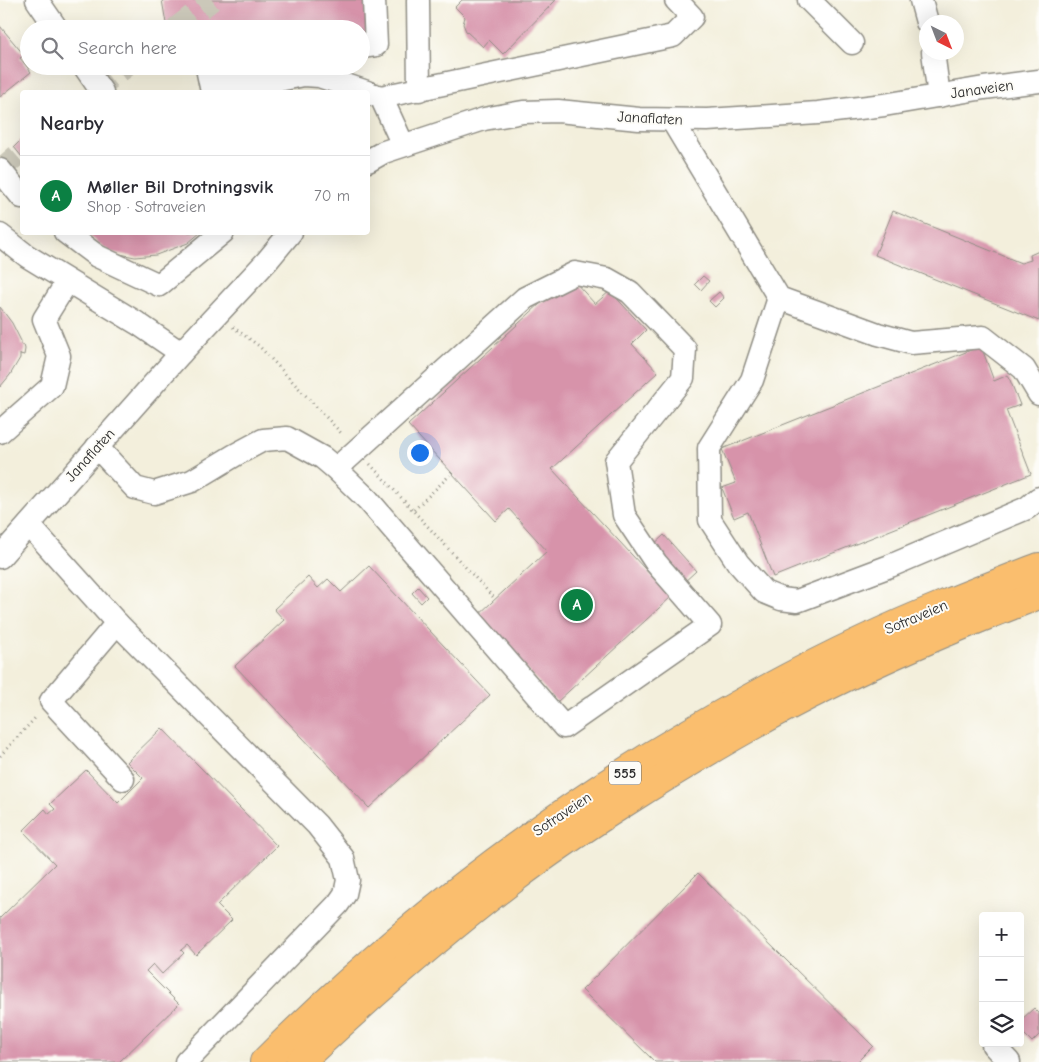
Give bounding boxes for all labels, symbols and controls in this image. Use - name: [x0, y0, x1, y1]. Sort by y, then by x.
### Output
- north arrow: [919, 15, 964, 60]
- search box: [20, 20, 370, 75]
- icon: search: [38, 34, 66, 62]
- text: Search here: [78, 37, 177, 59]
- street label: Janaveien: [949, 76, 1015, 102]
- street label: Janaflaten: [617, 107, 683, 129]
- text: Nearby: [40, 111, 104, 135]
- text: Møller Bil Drotningsvik: [87, 176, 273, 198]
- text: A: [52, 187, 60, 205]
- text: 70 m: [314, 187, 350, 205]
- text: Shop · Sotraveien: [87, 198, 206, 216]
- street label: Janaflaten: [61, 425, 119, 485]
- your location: [407, 440, 433, 466]
- pin: A: [561, 586, 593, 624]
- street label: Sotraveien: [882, 596, 950, 638]
- road number: 555: [609, 761, 641, 784]
- street label: Sotraveien: [529, 788, 595, 840]
- map controls: [979, 912, 1024, 1047]
- button: +: [979, 912, 1024, 957]
- button: −: [979, 957, 1024, 1002]
- button: layers: [979, 1002, 1024, 1047]

